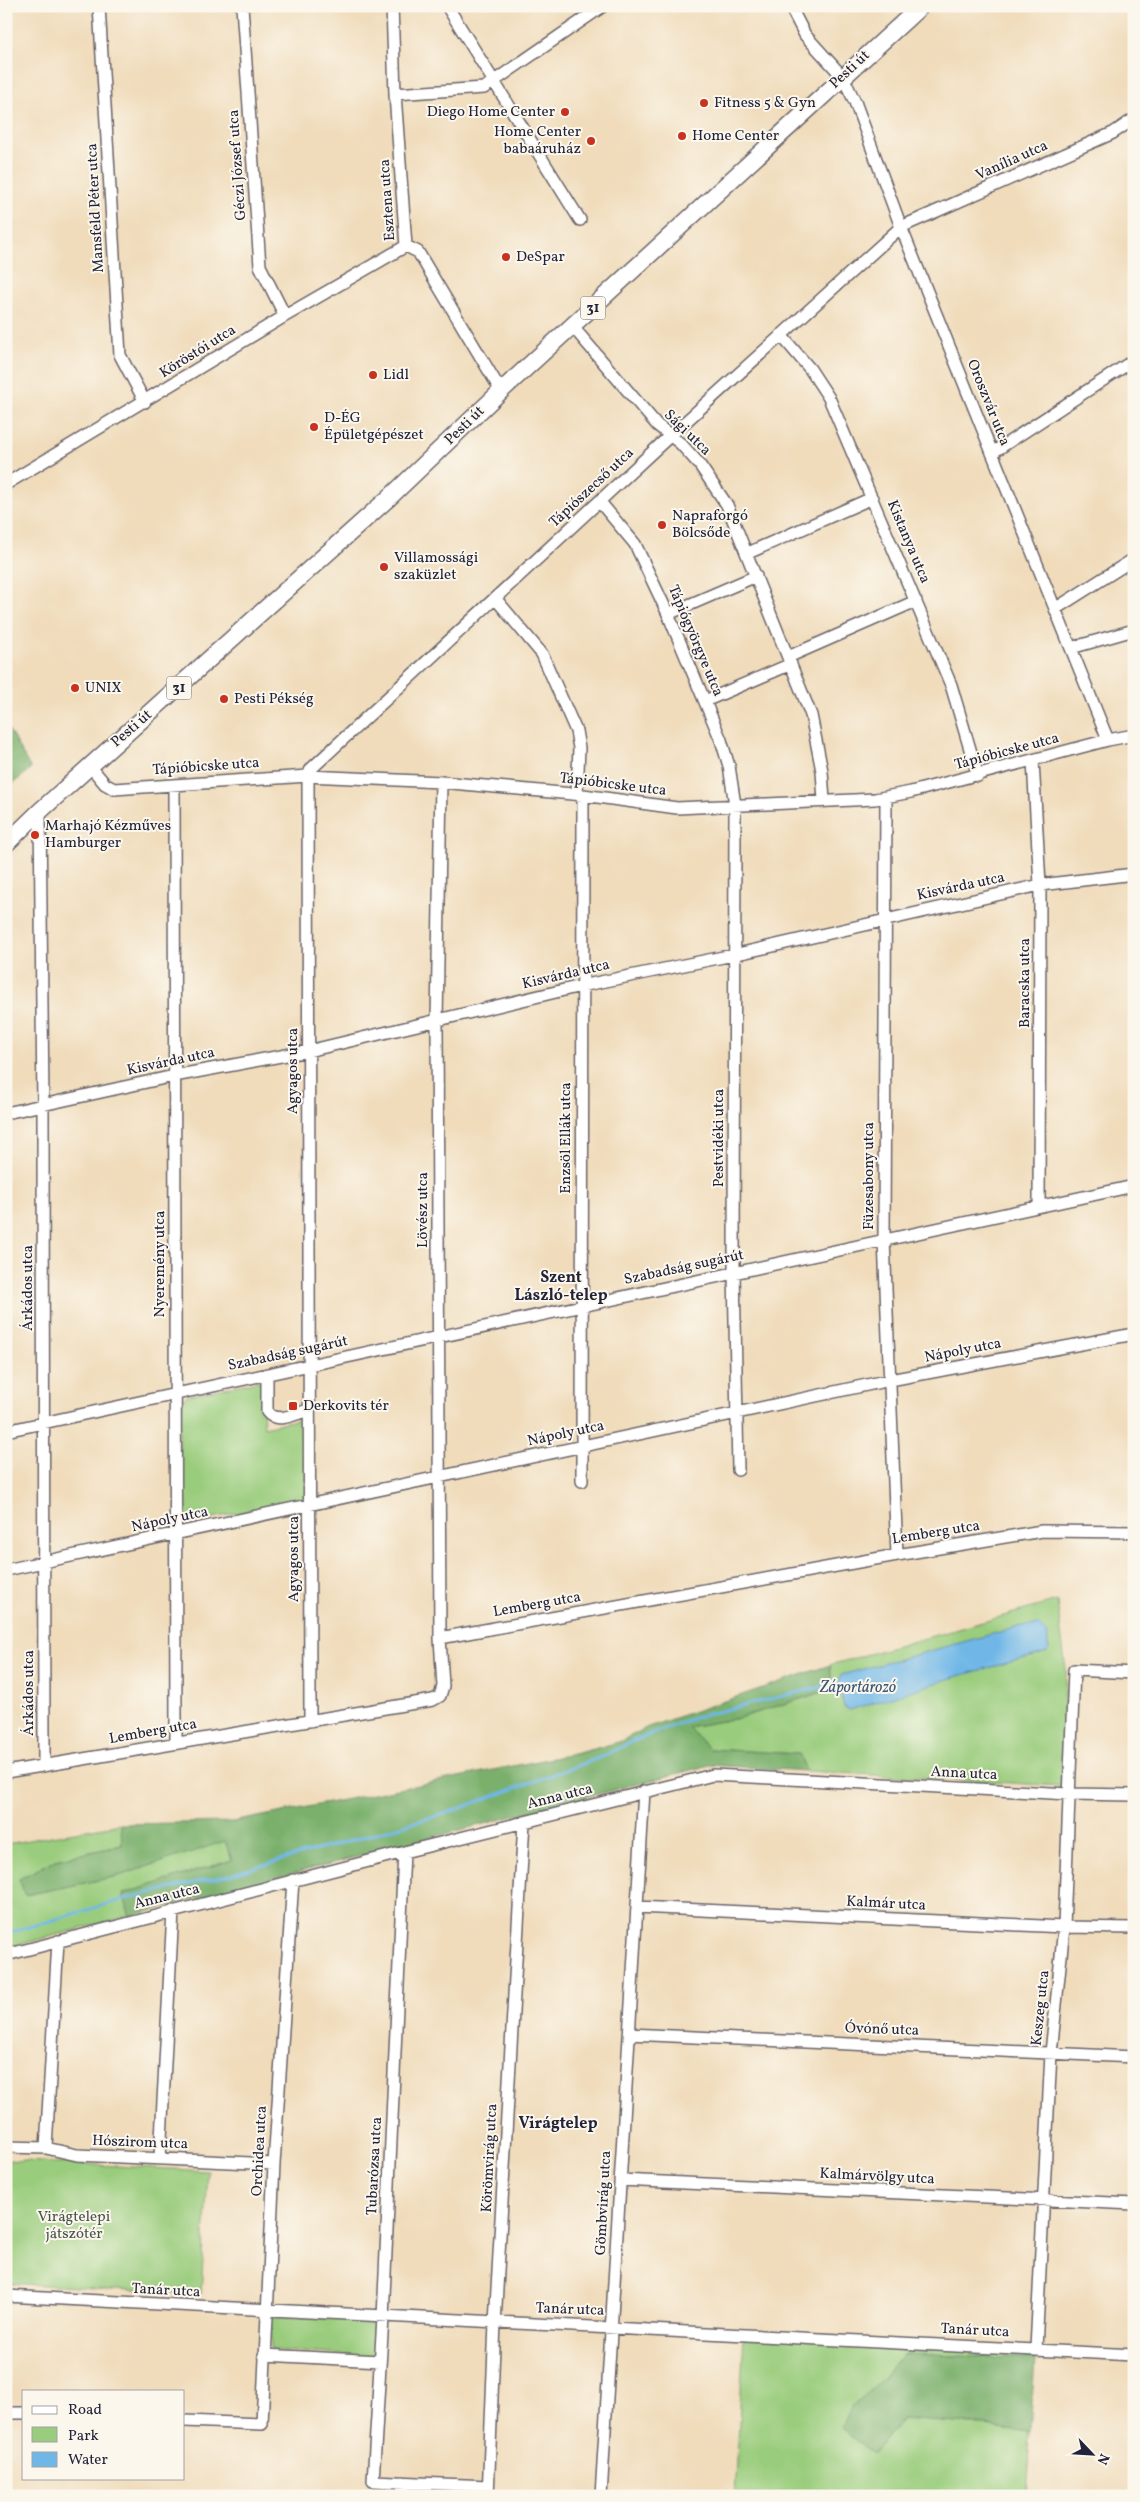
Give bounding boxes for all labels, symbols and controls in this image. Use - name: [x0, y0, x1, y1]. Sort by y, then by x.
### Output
- street label: Pesti út: [825, 46, 875, 94]
- place label: Fitness 5 & Gyn: [714, 93, 816, 114]
- marker: Fitness 5 & Gyn: [698, 97, 710, 109]
- place label: Diego Home Center: [427, 102, 555, 123]
- marker: Diego Home Center: [559, 106, 571, 118]
- street label: Géczi József utca: [224, 109, 252, 221]
- place label: Home Center babaáruház: [494, 122, 581, 160]
- place label: Home Center: [692, 126, 779, 147]
- marker: Home Center: [676, 130, 688, 142]
- marker: Home Center babaáruház: [585, 135, 597, 147]
- street label: Vanília utca: [973, 136, 1051, 186]
- street label: Mansfeld Péter utca: [82, 143, 110, 273]
- street label: Esztena utca: [375, 158, 401, 242]
- place label: DeSpar: [516, 247, 565, 268]
- marker: DeSpar: [500, 251, 512, 263]
- road number: 31: [580, 296, 606, 320]
- street label: Köröstói utca: [156, 320, 240, 384]
- street label: Oroszvár utca: [961, 357, 1015, 449]
- place label: Lidl: [383, 365, 409, 386]
- marker: Lidl: [367, 369, 379, 381]
- street label: Pesti út: [440, 402, 490, 450]
- street label: Sági utca: [659, 405, 715, 461]
- place label: D-ÉG Épületgépészet: [324, 408, 424, 446]
- marker: D-ÉG Épületgépészet: [308, 421, 320, 433]
- street label: Tápiószecső utca: [545, 443, 639, 533]
- street label: Kistanya utca: [881, 497, 935, 587]
- place label: Napraforgó Bölcsőde: [672, 506, 748, 544]
- marker: Napraforgó Bölcsőde: [656, 519, 668, 531]
- place label: Villamossági szaküzlet: [394, 548, 478, 586]
- marker: Villamossági szaküzlet: [378, 561, 390, 573]
- street label: Tápiógyörgye utca: [662, 582, 728, 700]
- road number: 31: [166, 676, 192, 700]
- place label: UNIX: [85, 678, 122, 699]
- marker: UNIX: [69, 682, 81, 694]
- place label: Pesti Pékség: [234, 689, 314, 710]
- marker: Pesti Pékség: [218, 693, 230, 705]
- street label: Pesti út: [107, 705, 157, 753]
- street label: Tápióbicske utca: [952, 728, 1062, 776]
- street label: Tápióbicske utca: [152, 753, 260, 781]
- street label: Tápióbicske utca: [558, 768, 668, 802]
- place label: Marhajó Kézműves Hamburger: [45, 816, 171, 854]
- marker: Marhajó Kézműves Hamburger: [29, 829, 41, 841]
- street label: Kisvárda utca: [915, 867, 1007, 907]
- street label: Baracska utca: [1015, 938, 1036, 1028]
- street label: Kisvárda utca: [520, 955, 612, 995]
- street label: Agyagos utca: [283, 1028, 304, 1114]
- street label: Kisvárda utca: [125, 1042, 217, 1082]
- street label: Enzsöl Ellák utca: [556, 1082, 577, 1194]
- street label: Pestvidéki utca: [709, 1089, 730, 1187]
- street label: Füzesabony utca: [859, 1122, 880, 1230]
- street label: Lövész utca: [413, 1172, 434, 1248]
- street label: Nyeremény utca: [150, 1211, 171, 1317]
- street label: Árkádos utca: [18, 1245, 39, 1331]
- street label: Szabadság sugárút: [622, 1245, 746, 1291]
- district label: Szent László-telep: [514, 1267, 608, 1307]
- street label: Szabadság sugárút: [226, 1331, 350, 1377]
- street label: Nápoly utca: [923, 1333, 1003, 1369]
- place label: Derkovits tér: [303, 1396, 389, 1417]
- marker: Derkovits tér: [287, 1400, 299, 1412]
- street label: Nápoly utca: [526, 1416, 606, 1452]
- street label: Nápoly utca: [130, 1502, 210, 1538]
- street label: Agyagos utca: [284, 1516, 305, 1602]
- street label: Lemberg utca: [890, 1516, 982, 1550]
- street label: Lemberg utca: [491, 1587, 583, 1623]
- street label: Árkádos utca: [19, 1650, 40, 1736]
- water label: Záportározó: [819, 1677, 897, 1699]
- street label: Lemberg utca: [107, 1714, 199, 1750]
- street label: Anna utca: [930, 1762, 998, 1786]
- street label: Anna utca: [525, 1779, 595, 1815]
- street label: Anna utca: [132, 1879, 202, 1915]
- street label: Kalmár utca: [846, 1891, 926, 1917]
- street label: Keszeg utca: [1027, 1969, 1055, 2047]
- street label: Óvónő utca: [844, 2018, 920, 2042]
- street label: Körömvirág utca: [477, 2103, 503, 2213]
- street label: Orchidea utca: [247, 2105, 273, 2197]
- district label: Virágtelep: [518, 2113, 598, 2135]
- street label: Tubarózsa utca: [362, 2116, 388, 2216]
- street label: Hószirom utca: [92, 2131, 188, 2155]
- street label: Gömbvirág utca: [591, 2150, 617, 2256]
- street label: Kalmárvölgy utca: [819, 2163, 935, 2191]
- park label: Virágtelepi játszótér: [38, 2207, 110, 2245]
- street label: Tanár utca: [131, 2279, 201, 2303]
- street label: Tanár utca: [535, 2298, 605, 2322]
- street label: Tanár utca: [940, 2319, 1010, 2343]
- legend: [22, 2390, 185, 2480]
- text: Road: [68, 2400, 102, 2421]
- text: Park: [68, 2426, 99, 2447]
- north arrow: [1068, 2430, 1118, 2480]
- text: Water: [68, 2450, 108, 2471]
- text: N: [1092, 2450, 1113, 2467]

